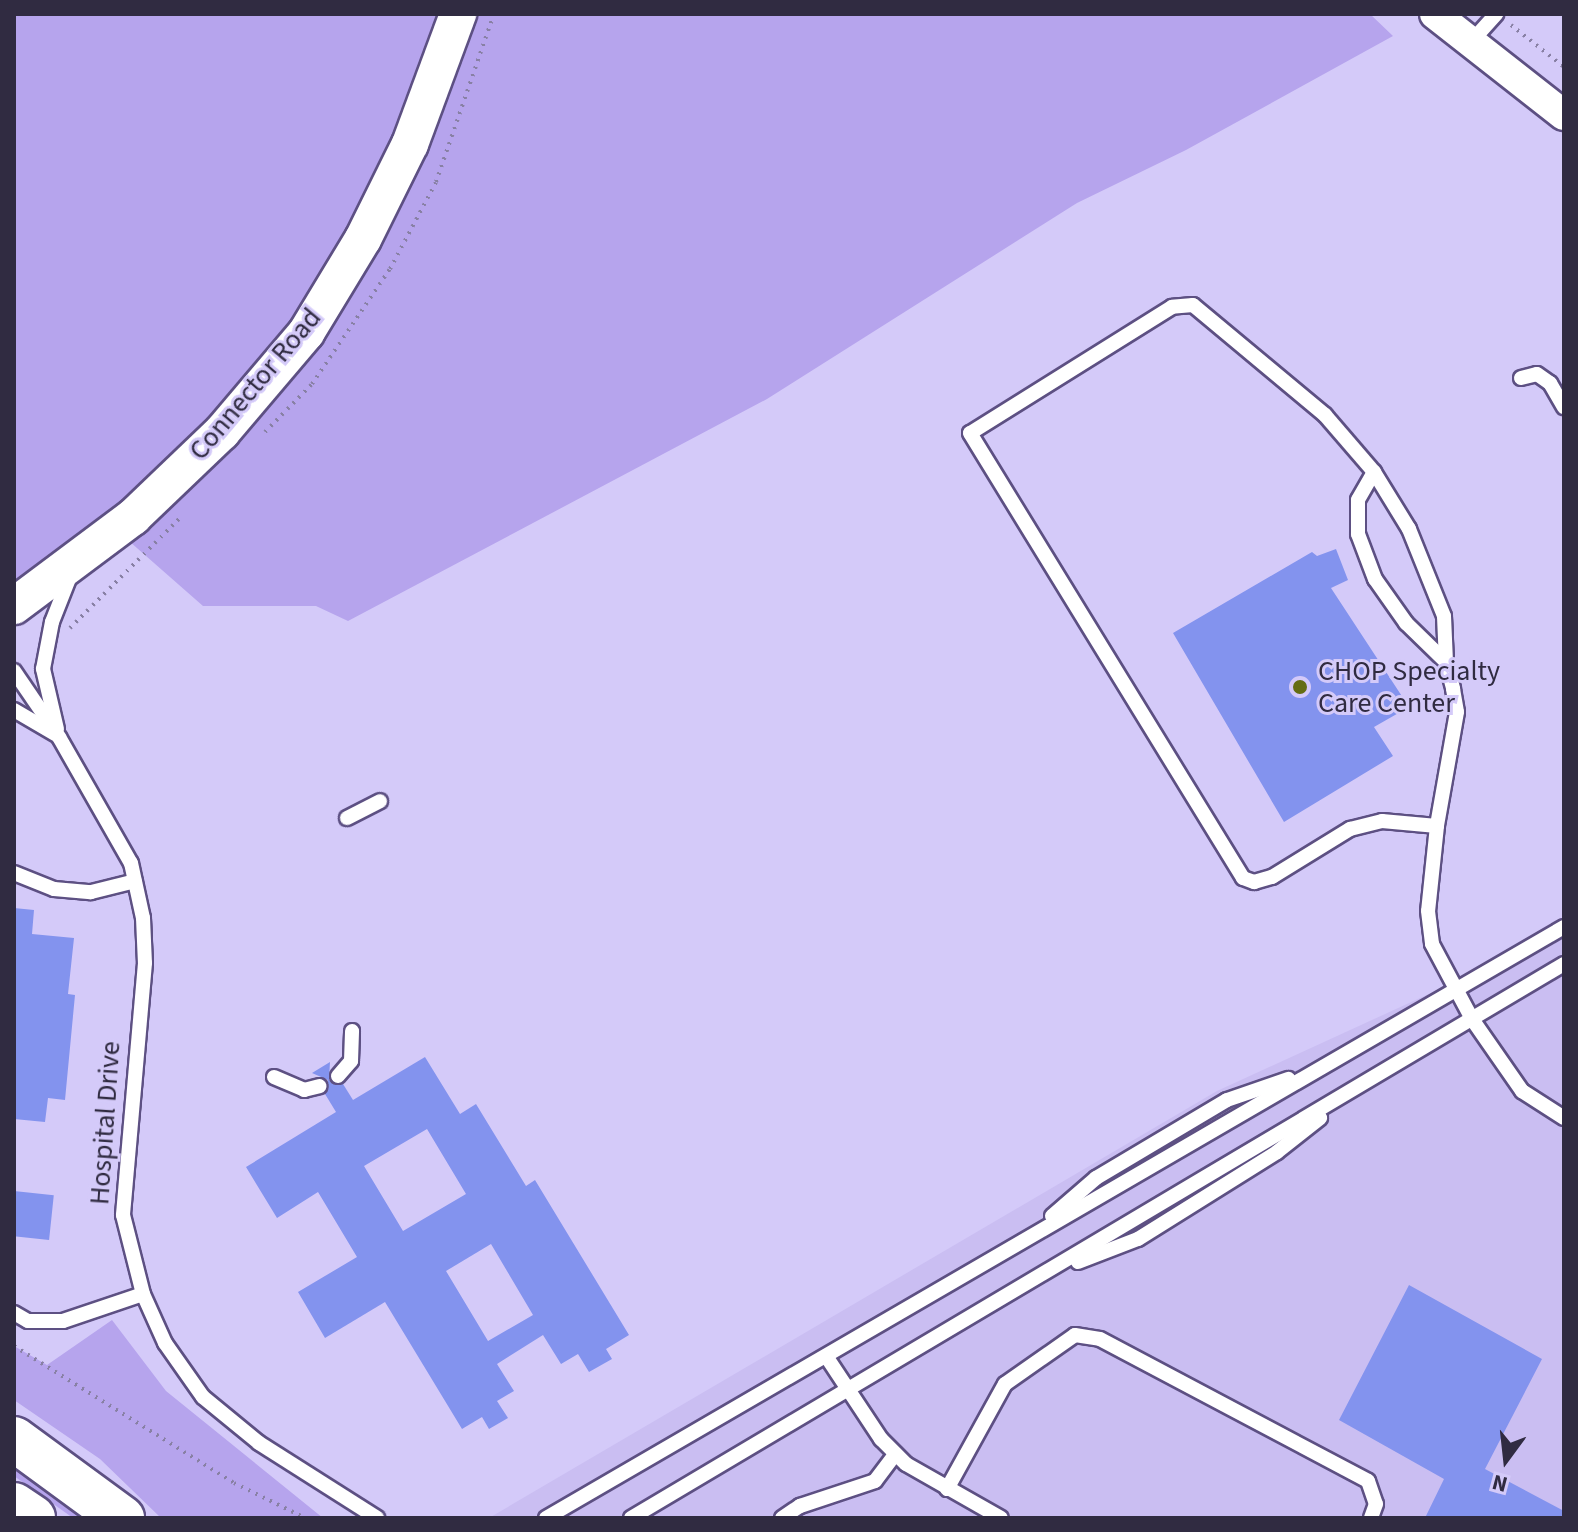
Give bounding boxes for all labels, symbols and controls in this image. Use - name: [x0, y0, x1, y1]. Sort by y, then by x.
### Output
- street label: Connector Road: [182, 301, 328, 467]
- place label: CHOP Specialty Care Center: [1318, 654, 1500, 720]
- marker: CHOP Specialty Care Center: [1289, 676, 1311, 698]
- street label: Hospital Drive: [83, 1040, 127, 1206]
- north arrow: [1466, 1420, 1546, 1500]
- text: N: [1489, 1466, 1511, 1501]

